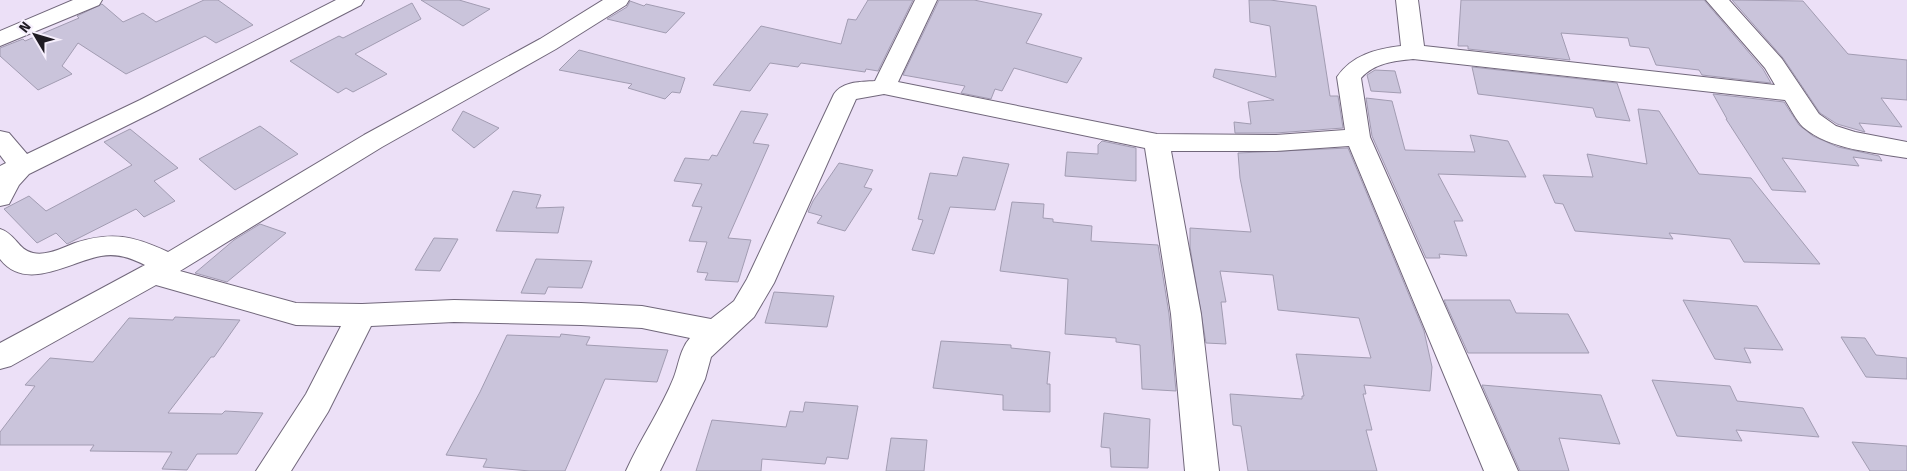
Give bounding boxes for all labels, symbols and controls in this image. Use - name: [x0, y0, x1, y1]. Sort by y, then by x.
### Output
- north arrow: [10, 10, 60, 60]
- text: N: [16, 18, 35, 36]

